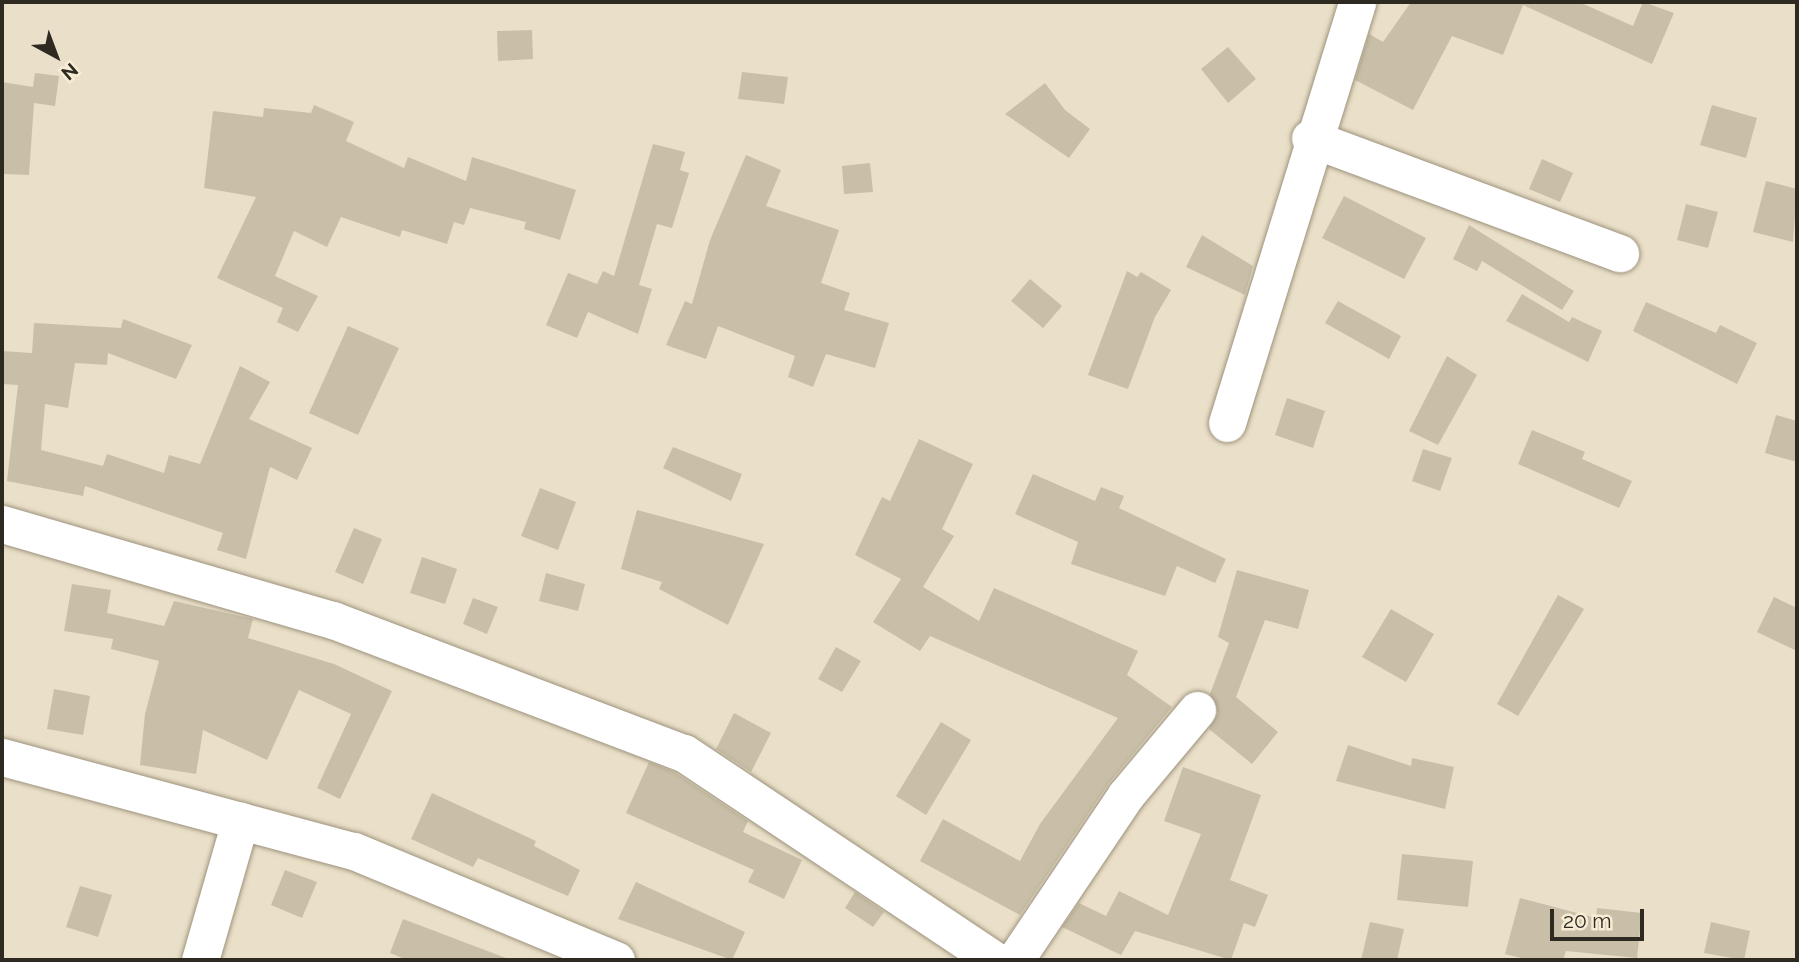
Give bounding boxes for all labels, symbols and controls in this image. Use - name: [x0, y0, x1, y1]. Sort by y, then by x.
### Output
- north arrow: [21, 21, 91, 91]
- text: N: [57, 59, 82, 85]
- scale bar: [1554, 895, 1648, 939]
- text: 20 m: [1563, 908, 1611, 933]

